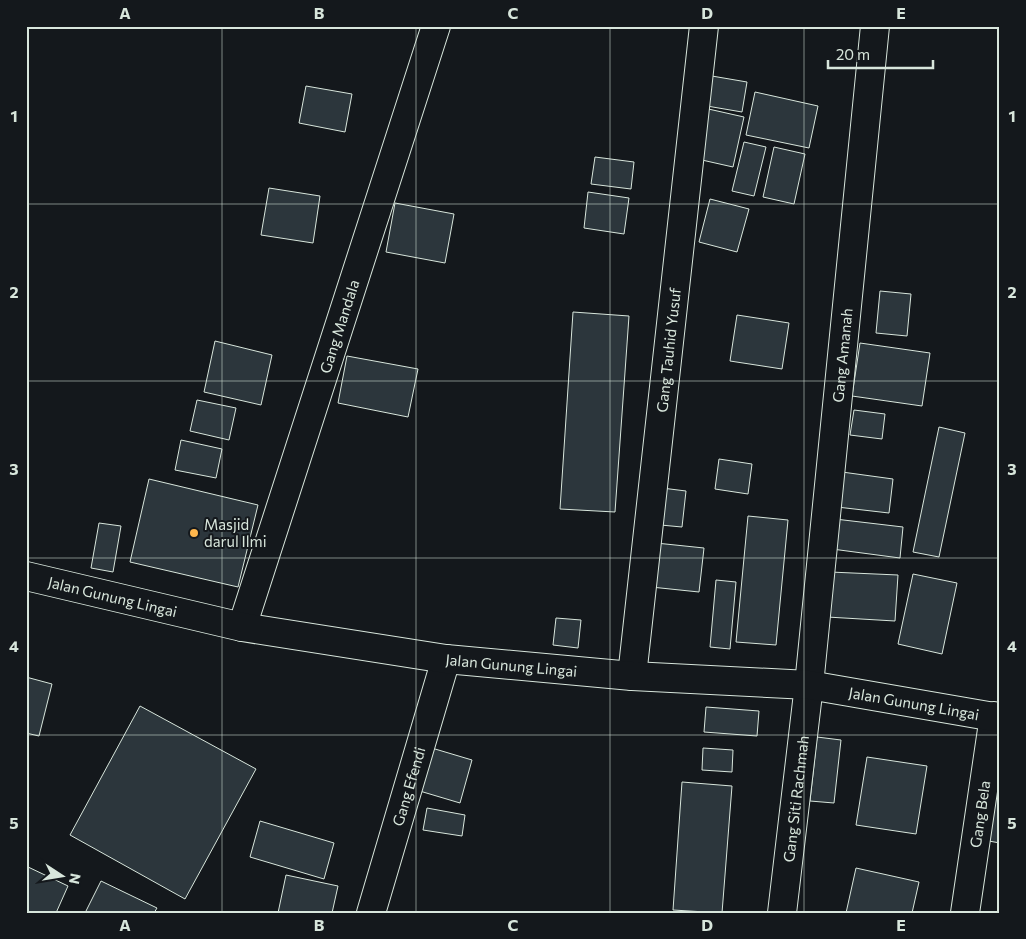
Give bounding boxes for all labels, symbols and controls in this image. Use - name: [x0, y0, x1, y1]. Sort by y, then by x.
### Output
- text: A: [119, 3, 131, 22]
- text: B: [314, 3, 325, 22]
- text: C: [508, 3, 519, 22]
- text: D: [701, 3, 713, 22]
- text: E: [896, 3, 906, 22]
- scale bar: [828, 38, 934, 70]
- text: 20 m: [836, 45, 870, 63]
- text: 1: [10, 106, 18, 125]
- text: 1: [1008, 106, 1016, 125]
- street label: Gang Mandala: [316, 277, 363, 375]
- text: 2: [9, 282, 19, 301]
- text: 2: [1007, 282, 1017, 301]
- street label: Gang Tauhid Yusuf: [652, 287, 684, 413]
- street label: Gang Amanah: [828, 307, 856, 403]
- text: 3: [9, 459, 19, 478]
- text: 3: [1007, 459, 1017, 478]
- place label: Masjid darul Ilmi: [204, 515, 267, 550]
- marker: Masjid darul Ilmi: [188, 527, 200, 539]
- street label: Jalan Gunung Lingai: [46, 573, 179, 620]
- text: 4: [9, 636, 19, 655]
- text: 4: [1007, 636, 1017, 655]
- street label: Jalan Gunung Lingai: [445, 650, 578, 680]
- street label: Jalan Gunung Lingai: [847, 683, 981, 723]
- street label: Gang Siti Rachmah: [779, 734, 812, 863]
- street label: Gang Efendi: [388, 745, 429, 828]
- street label: Gang Bela: [966, 779, 993, 849]
- text: 5: [9, 813, 19, 832]
- text: 5: [1007, 813, 1017, 832]
- north arrow: [38, 852, 88, 902]
- text: N: [66, 872, 85, 886]
- text: A: [119, 915, 131, 934]
- text: B: [314, 915, 325, 934]
- text: C: [508, 915, 519, 934]
- text: D: [701, 915, 713, 934]
- text: E: [896, 915, 906, 934]

